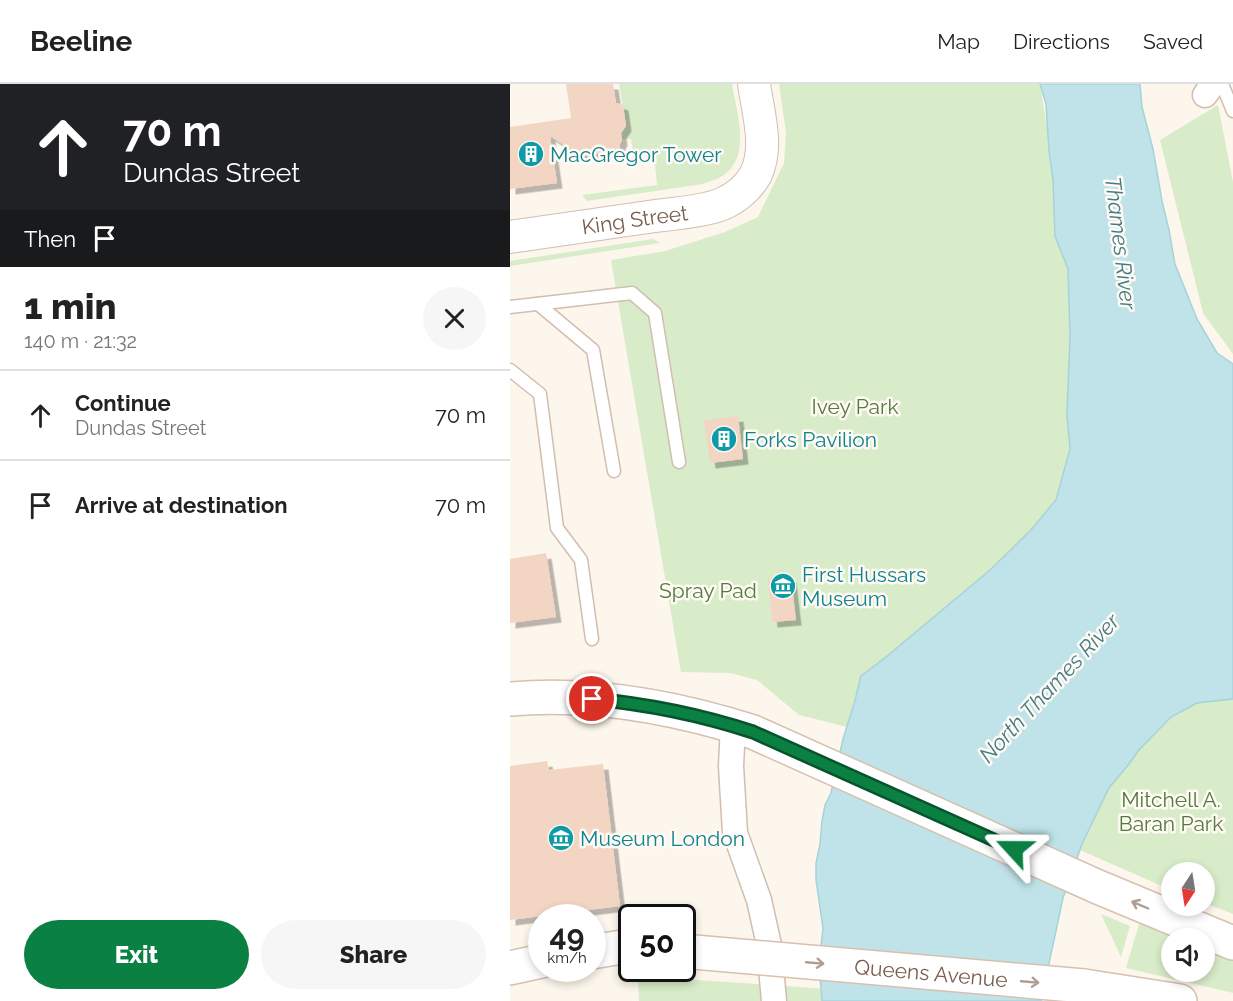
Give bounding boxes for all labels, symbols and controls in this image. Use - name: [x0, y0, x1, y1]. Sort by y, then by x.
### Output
- text: Beeline: [30, 25, 132, 58]
- text: Map: [937, 29, 980, 54]
- text: Directions: [1013, 29, 1110, 54]
- text: Saved: [1143, 29, 1203, 54]
- text: 70 m: [123, 107, 222, 156]
- icon: ahead: [24, 108, 102, 186]
- building icon: MacGregor Tower: [516, 139, 546, 169]
- place label: MacGregor Tower: [550, 142, 722, 167]
- text: Dundas Street: [123, 157, 300, 188]
- water label: Thames River: [1100, 175, 1142, 312]
- street label: King Street: [580, 200, 689, 239]
- icon: arrive: [88, 222, 121, 255]
- text: Then: [24, 226, 76, 252]
- text: 1 min: [24, 285, 116, 327]
- button: close: [423, 287, 486, 350]
- text: 140 m · 21:32: [24, 329, 137, 353]
- text: Continue: [75, 390, 171, 416]
- park label: Ivey Park: [811, 394, 899, 419]
- icon: ahead: [24, 399, 57, 432]
- text: 70 m: [435, 402, 486, 428]
- text: Dundas Street: [75, 416, 206, 440]
- building icon: Forks Pavilion: [709, 424, 739, 454]
- place label: Forks Pavilion: [744, 427, 877, 452]
- icon: arrive: [24, 489, 57, 522]
- text: Arrive at destination: [75, 492, 288, 518]
- text: 70 m: [435, 492, 486, 518]
- place label: First Hussars Museum: [802, 562, 926, 611]
- museum icon: First Hussars Museum: [768, 571, 798, 601]
- park label: Spray Pad: [659, 578, 757, 603]
- water label: North Thames River: [973, 607, 1126, 768]
- pin: [566, 673, 617, 724]
- icon: arrive: [575, 682, 608, 715]
- park label: Mitchell A. Baran Park: [1119, 787, 1223, 836]
- position arrow: [982, 817, 1046, 881]
- museum icon: Museum London: [546, 823, 576, 853]
- place label: Museum London: [580, 826, 745, 851]
- north arrow: [1161, 862, 1215, 916]
- map controls: [1161, 862, 1215, 982]
- one-way arrow: [1132, 899, 1150, 910]
- speed limit sign: 50: [618, 904, 696, 982]
- text: 49: [550, 918, 584, 953]
- button: Exit: [24, 920, 249, 989]
- button: Share: [261, 920, 486, 989]
- button: sound: [1161, 928, 1215, 982]
- text: km/h: [547, 949, 587, 967]
- street label: Queens Avenue: [853, 954, 1009, 992]
- one-way arrow: [805, 958, 824, 969]
- one-way arrow: [1020, 977, 1040, 988]

